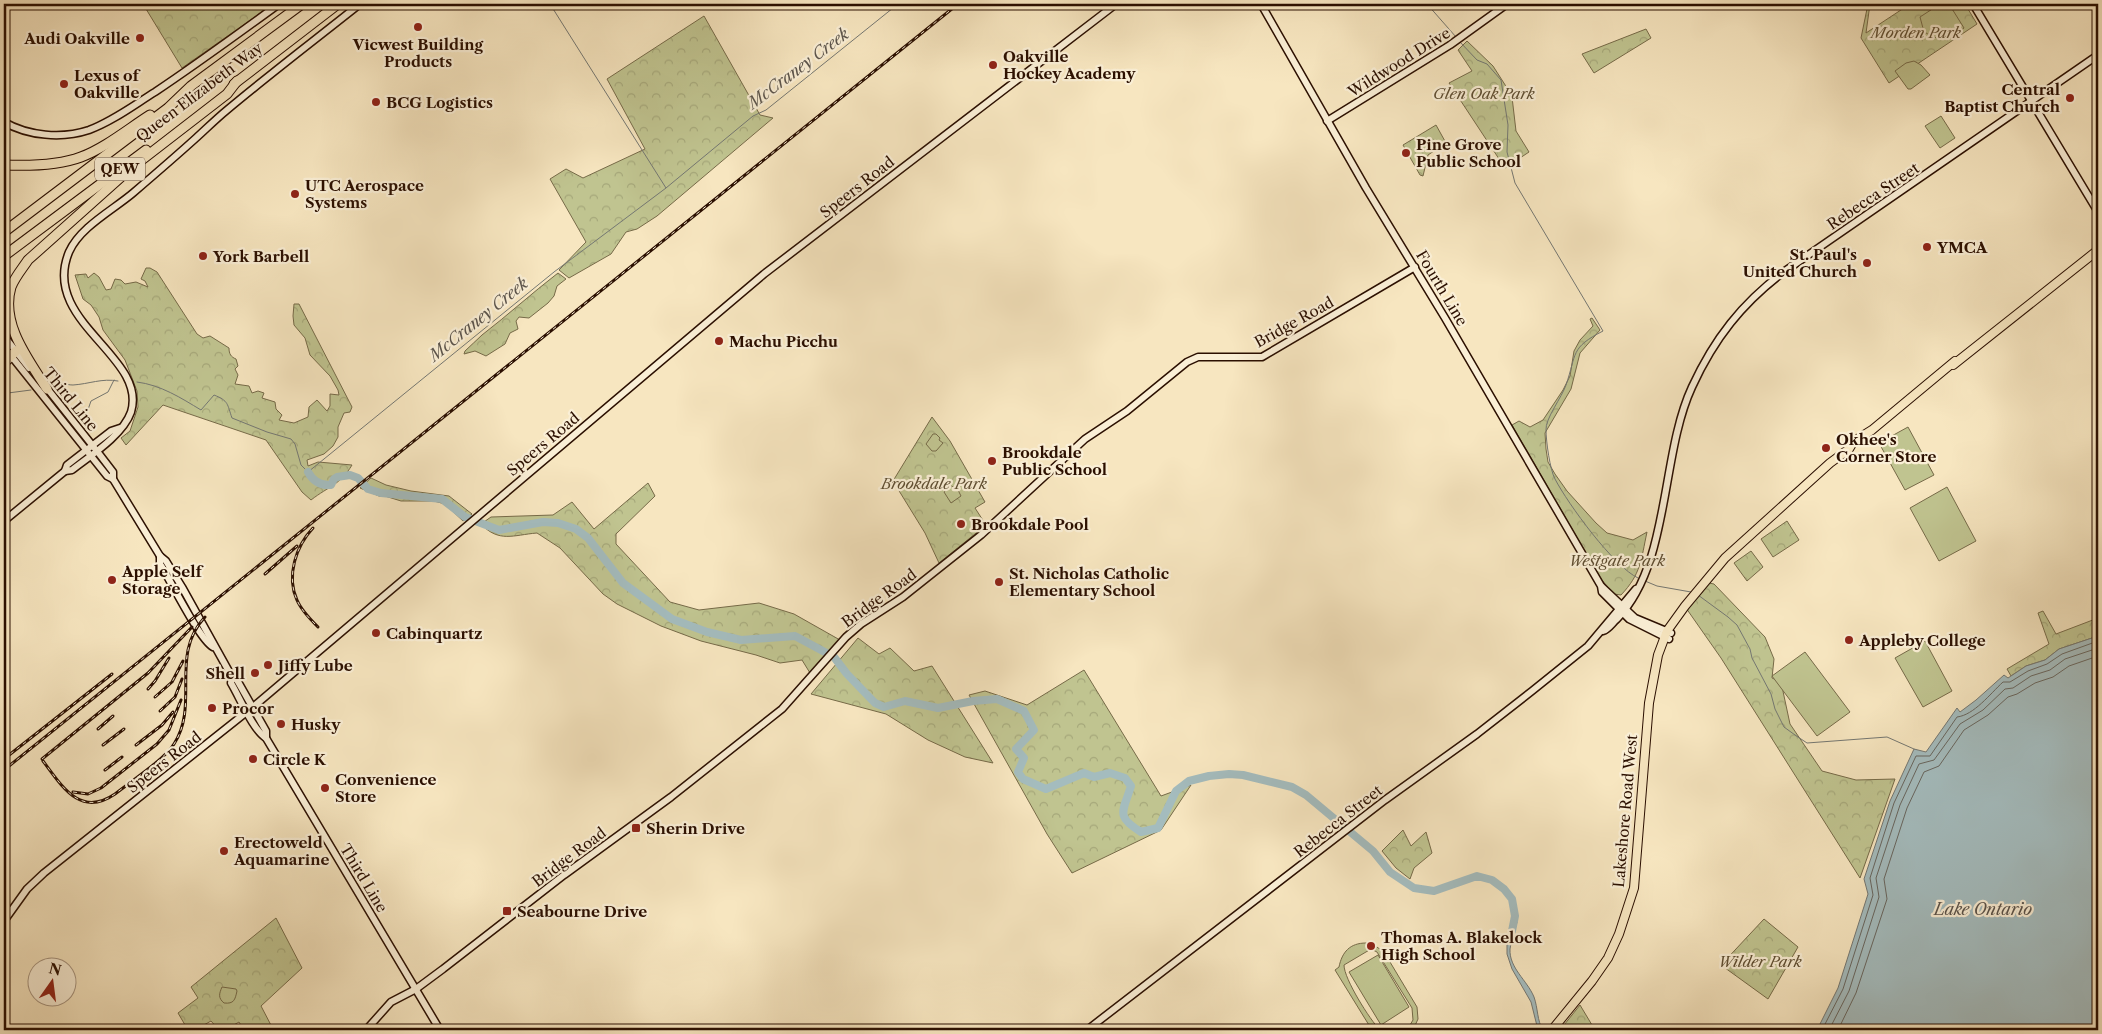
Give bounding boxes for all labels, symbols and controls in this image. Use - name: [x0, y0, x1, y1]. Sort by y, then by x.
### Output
- marker: Vicwest Building Products: [412, 21, 424, 33]
- water label: McCraney Creek: [742, 23, 853, 114]
- street label: Wildwood Drive: [1344, 23, 1454, 102]
- park label: Morden Park: [1869, 23, 1961, 42]
- place label: Audi Oakville: [23, 29, 130, 48]
- marker: Audi Oakville: [134, 32, 146, 44]
- place label: Vicwest Building Products: [352, 35, 484, 71]
- street label: Queen Elizabeth Way: [132, 38, 267, 146]
- place label: Oakville Hockey Academy: [1003, 47, 1136, 83]
- marker: Oakville Hockey Academy: [987, 59, 999, 71]
- place label: Lexus of Oakville: [74, 66, 142, 102]
- marker: Lexus of Oakville: [58, 78, 70, 90]
- place label: Central Baptist Church: [1944, 80, 2061, 116]
- park label: Glen Oak Park: [1433, 84, 1535, 103]
- marker: Central Baptist Church: [2064, 92, 2076, 104]
- place label: BCG Logistics: [386, 93, 493, 112]
- marker: BCG Logistics: [370, 96, 382, 108]
- place label: Pine Grove Public School: [1416, 135, 1521, 171]
- marker: Pine Grove Public School: [1400, 147, 1412, 159]
- street label: Speers Road: [816, 152, 898, 222]
- road number: QEW: [95, 157, 145, 180]
- street label: Rebecca Street: [1823, 158, 1923, 234]
- place label: UTC Aerospace Systems: [305, 176, 424, 212]
- marker: UTC Aerospace Systems: [289, 188, 301, 200]
- place label: YMCA: [1936, 238, 1988, 257]
- marker: YMCA: [1921, 241, 1933, 253]
- place label: St. Paul's United Church: [1743, 245, 1858, 281]
- place label: York Barbell: [212, 247, 309, 266]
- street label: Fourth Line: [1412, 247, 1472, 329]
- marker: York Barbell: [197, 250, 209, 262]
- marker: St. Paul's United Church: [1861, 257, 1873, 269]
- water label: McCraney Creek: [423, 272, 532, 366]
- street label: Bridge Road: [1251, 292, 1337, 352]
- place label: Machu Picchu: [729, 332, 838, 351]
- marker: Machu Picchu: [713, 335, 725, 347]
- street label: Third Line: [40, 363, 102, 435]
- street label: Speers Road: [503, 408, 583, 480]
- place label: Okhee's Corner Store: [1836, 430, 1936, 466]
- marker: Okhee's Corner Store: [1820, 442, 1832, 454]
- place label: Brookdale Public School: [1002, 443, 1107, 479]
- marker: Brookdale Public School: [986, 455, 998, 467]
- park label: Brookdale Park: [880, 474, 987, 493]
- place label: Brookdale Pool: [971, 515, 1089, 534]
- marker: Brookdale Pool: [955, 518, 967, 530]
- park label: Westgate Park: [1569, 551, 1666, 570]
- place label: Apple Self Storage: [121, 562, 205, 598]
- place label: St. Nicholas Catholic Elementary School: [1009, 564, 1169, 600]
- street label: Bridge Road: [838, 565, 920, 631]
- marker: Apple Self Storage: [106, 574, 118, 586]
- marker: St. Nicholas Catholic Elementary School: [993, 576, 1005, 588]
- place label: Cabinquartz: [386, 624, 482, 643]
- marker: Cabinquartz: [370, 627, 382, 639]
- place label: Appleby College: [1858, 631, 1986, 650]
- marker: Appleby College: [1843, 634, 1855, 646]
- place label: Jiffy Lube: [275, 656, 353, 675]
- marker: Jiffy Lube: [262, 659, 274, 671]
- place label: Shell: [206, 664, 245, 683]
- marker: Shell: [249, 667, 261, 679]
- place label: Procor: [222, 699, 275, 718]
- marker: Procor: [206, 702, 218, 714]
- place label: Husky: [291, 715, 341, 734]
- marker: Husky: [275, 718, 287, 730]
- street label: Speers Road: [123, 727, 205, 797]
- street label: Lakeshore Road West: [1609, 733, 1641, 888]
- place label: Circle K: [263, 750, 327, 769]
- marker: Circle K: [247, 753, 259, 765]
- place label: Convenience Store: [335, 770, 436, 806]
- street label: Rebecca Street: [1290, 780, 1386, 861]
- marker: Convenience Store: [319, 782, 331, 794]
- place label: Sherin Drive: [646, 819, 745, 838]
- marker: Sherin Drive: [630, 822, 642, 834]
- street label: Bridge Road: [528, 823, 610, 891]
- place label: Erectoweld Aquamarine: [233, 833, 329, 869]
- street label: Third Line: [336, 840, 392, 916]
- marker: Erectoweld Aquamarine: [218, 845, 230, 857]
- water label: Lake Ontario: [1932, 899, 2032, 919]
- place label: Seabourne Drive: [517, 902, 647, 921]
- marker: Seabourne Drive: [501, 905, 513, 917]
- place label: Thomas A. Blakelock High School: [1381, 928, 1543, 964]
- marker: Thomas A. Blakelock High School: [1365, 940, 1377, 952]
- park label: Wilder Park: [1718, 952, 1802, 971]
- north arrow: [28, 956, 78, 1006]
- text: N: [47, 959, 63, 980]

